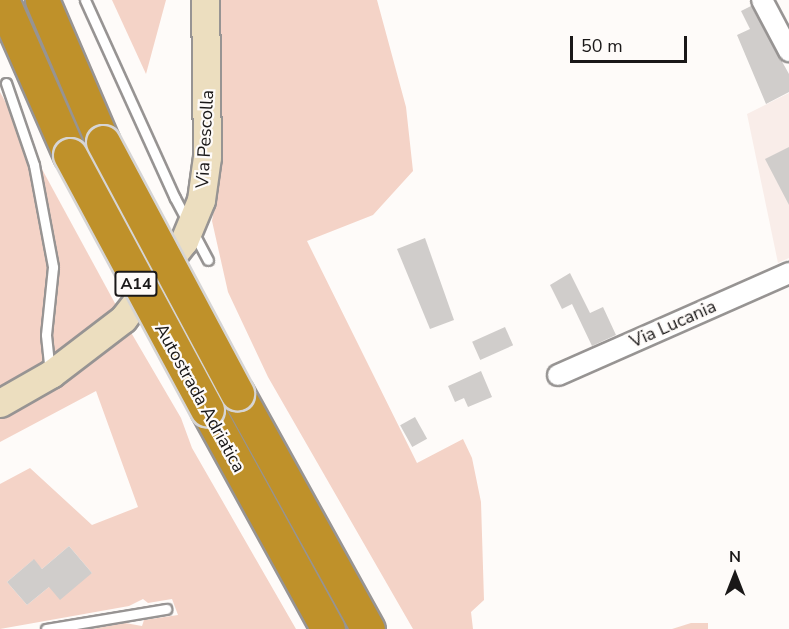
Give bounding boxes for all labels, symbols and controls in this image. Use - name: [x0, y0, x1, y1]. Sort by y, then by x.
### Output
- scale bar: [573, 24, 690, 62]
- text: 50 m: [581, 34, 623, 58]
- street label: Via Pescolla: [192, 89, 218, 189]
- road number: A14: [114, 271, 158, 297]
- street label: Via Lucania: [627, 295, 719, 353]
- street label: Autostrada Adriatica: [150, 320, 250, 476]
- north arrow: [705, 545, 765, 605]
- text: N: [729, 546, 741, 568]

